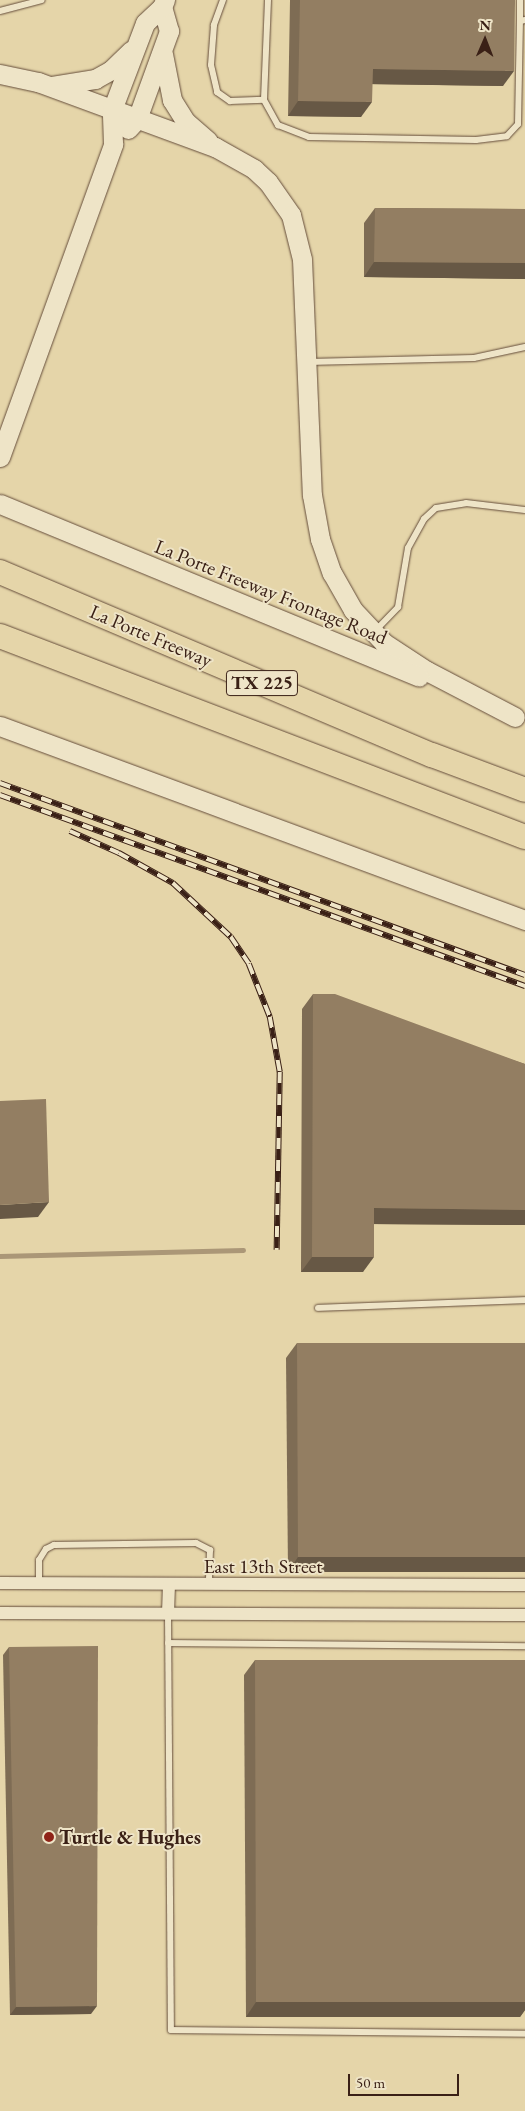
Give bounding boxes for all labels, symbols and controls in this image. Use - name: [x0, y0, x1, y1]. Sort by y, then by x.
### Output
- north arrow: [460, 15, 510, 65]
- text: N: [479, 16, 491, 34]
- street label: La Porte Freeway Frontage Road: [151, 534, 391, 650]
- street label: La Porte Freeway: [86, 599, 216, 673]
- road number: TX 225: [226, 666, 298, 700]
- street label: East 13th Street: [203, 1554, 323, 1578]
- place label: Turtle & Hughes: [59, 1825, 201, 1849]
- marker: Turtle & Hughes: [43, 1831, 55, 1843]
- scale bar: [350, 2064, 461, 2096]
- text: 50 m: [356, 2073, 385, 2092]

